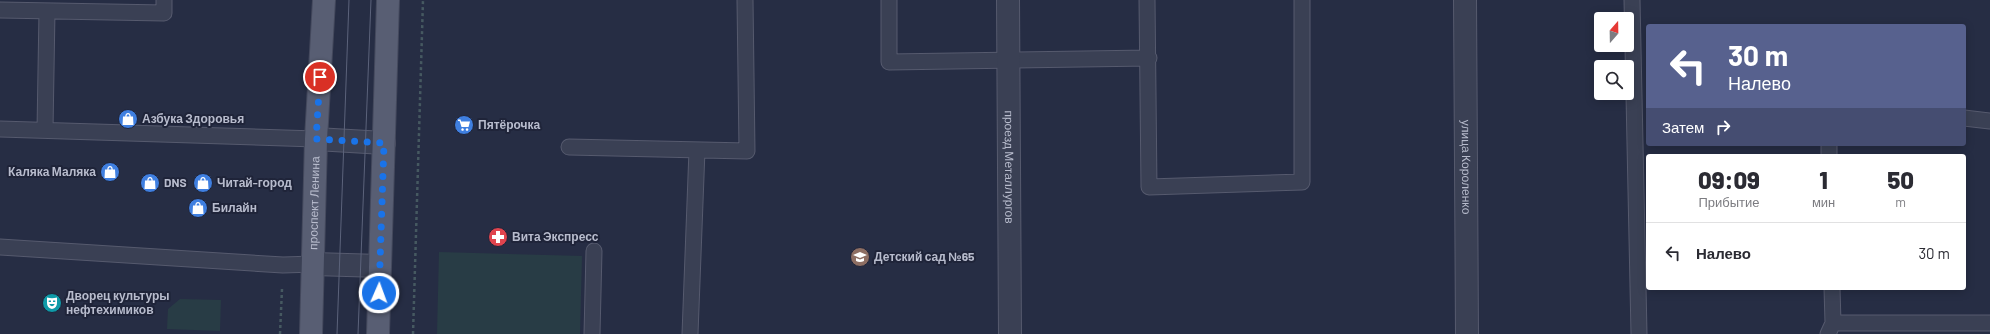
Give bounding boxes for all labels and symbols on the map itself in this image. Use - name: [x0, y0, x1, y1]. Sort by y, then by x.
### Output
- north arrow: [1594, 12, 1634, 52]
- pin: [303, 60, 337, 94]
- shop icon: Азбука Здоровья: [117, 108, 139, 130]
- street label: проезд Металлургов: [1002, 110, 1017, 224]
- place label: Азбука Здоровья: [142, 111, 244, 126]
- supermarket icon: Пятёрочка: [453, 114, 475, 136]
- place label: Пятёрочка: [478, 117, 541, 132]
- street label: улица Короленко: [1459, 120, 1474, 215]
- street label: проспект Ленина: [305, 156, 322, 250]
- shop icon: Каляка Маляка: [99, 161, 121, 183]
- place label: Каляка Маляка: [8, 164, 96, 178]
- shop icon: DNS: [139, 172, 161, 194]
- shop icon: Читай-город: [192, 172, 214, 194]
- place label: DNS: [164, 175, 187, 189]
- place label: Читай-город: [217, 175, 292, 190]
- shop icon: Билайн: [187, 197, 209, 219]
- place label: Билайн: [212, 200, 257, 214]
- pharmacy icon: Вита Экспресс: [487, 226, 509, 248]
- place label: Вита Экспресс: [512, 229, 599, 244]
- school or university icon: Детский сад №65: [849, 246, 871, 268]
- place label: Детский сад №65: [874, 249, 975, 264]
- position arrow: [358, 272, 400, 314]
- place label: Дворец культуры нефтехимиков: [66, 288, 170, 317]
- theatre icon: Дворец культуры нефтехимиков: [41, 292, 63, 314]

